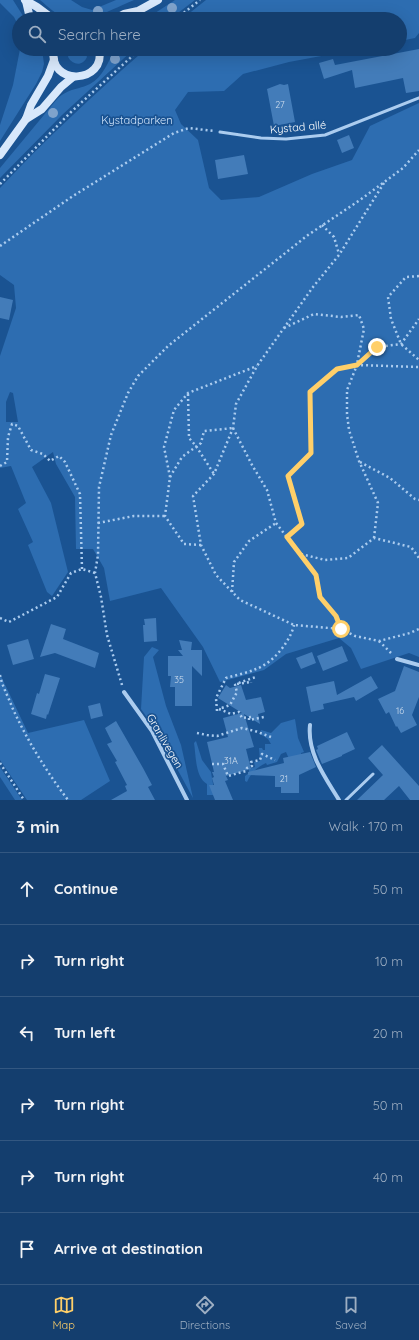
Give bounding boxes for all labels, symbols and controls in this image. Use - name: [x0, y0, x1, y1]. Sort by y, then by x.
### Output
- search box: [12, 12, 407, 56]
- icon: search: [26, 23, 48, 45]
- text: Search here: [58, 25, 141, 44]
- house number: 27: [275, 99, 285, 110]
- park label: Kystadparken: [101, 113, 173, 127]
- street label: Kystad allé: [269, 118, 327, 136]
- route end: [368, 338, 386, 356]
- route start: [332, 620, 350, 638]
- house number: 35: [174, 674, 184, 685]
- house number: 16: [396, 705, 404, 716]
- street label: Granlivegen: [144, 711, 186, 771]
- house number: 31A: [224, 755, 238, 766]
- house number: 21: [280, 773, 288, 784]
- text: 3 min: [16, 816, 60, 837]
- text: Walk · 170 m: [328, 818, 403, 834]
- icon: ahead: [16, 878, 38, 900]
- text: Continue: [54, 879, 118, 898]
- text: 50 m: [373, 881, 403, 897]
- icon: right: [16, 950, 38, 972]
- text: Turn right: [54, 951, 125, 970]
- text: 10 m: [375, 953, 403, 969]
- icon: left: [16, 1022, 38, 1044]
- text: Turn left: [54, 1023, 116, 1042]
- text: 20 m: [373, 1025, 403, 1041]
- icon: right: [16, 1094, 38, 1116]
- text: Turn right: [54, 1095, 125, 1114]
- text: 50 m: [373, 1097, 403, 1113]
- icon: right: [16, 1166, 38, 1188]
- text: Turn right: [54, 1167, 125, 1186]
- text: 40 m: [373, 1169, 403, 1185]
- icon: arrive: [16, 1238, 38, 1260]
- text: Arrive at destination: [54, 1239, 203, 1258]
- tab: Map: [52, 1294, 75, 1332]
- tab: Directions: [180, 1294, 230, 1332]
- tab: Saved: [335, 1294, 367, 1332]

